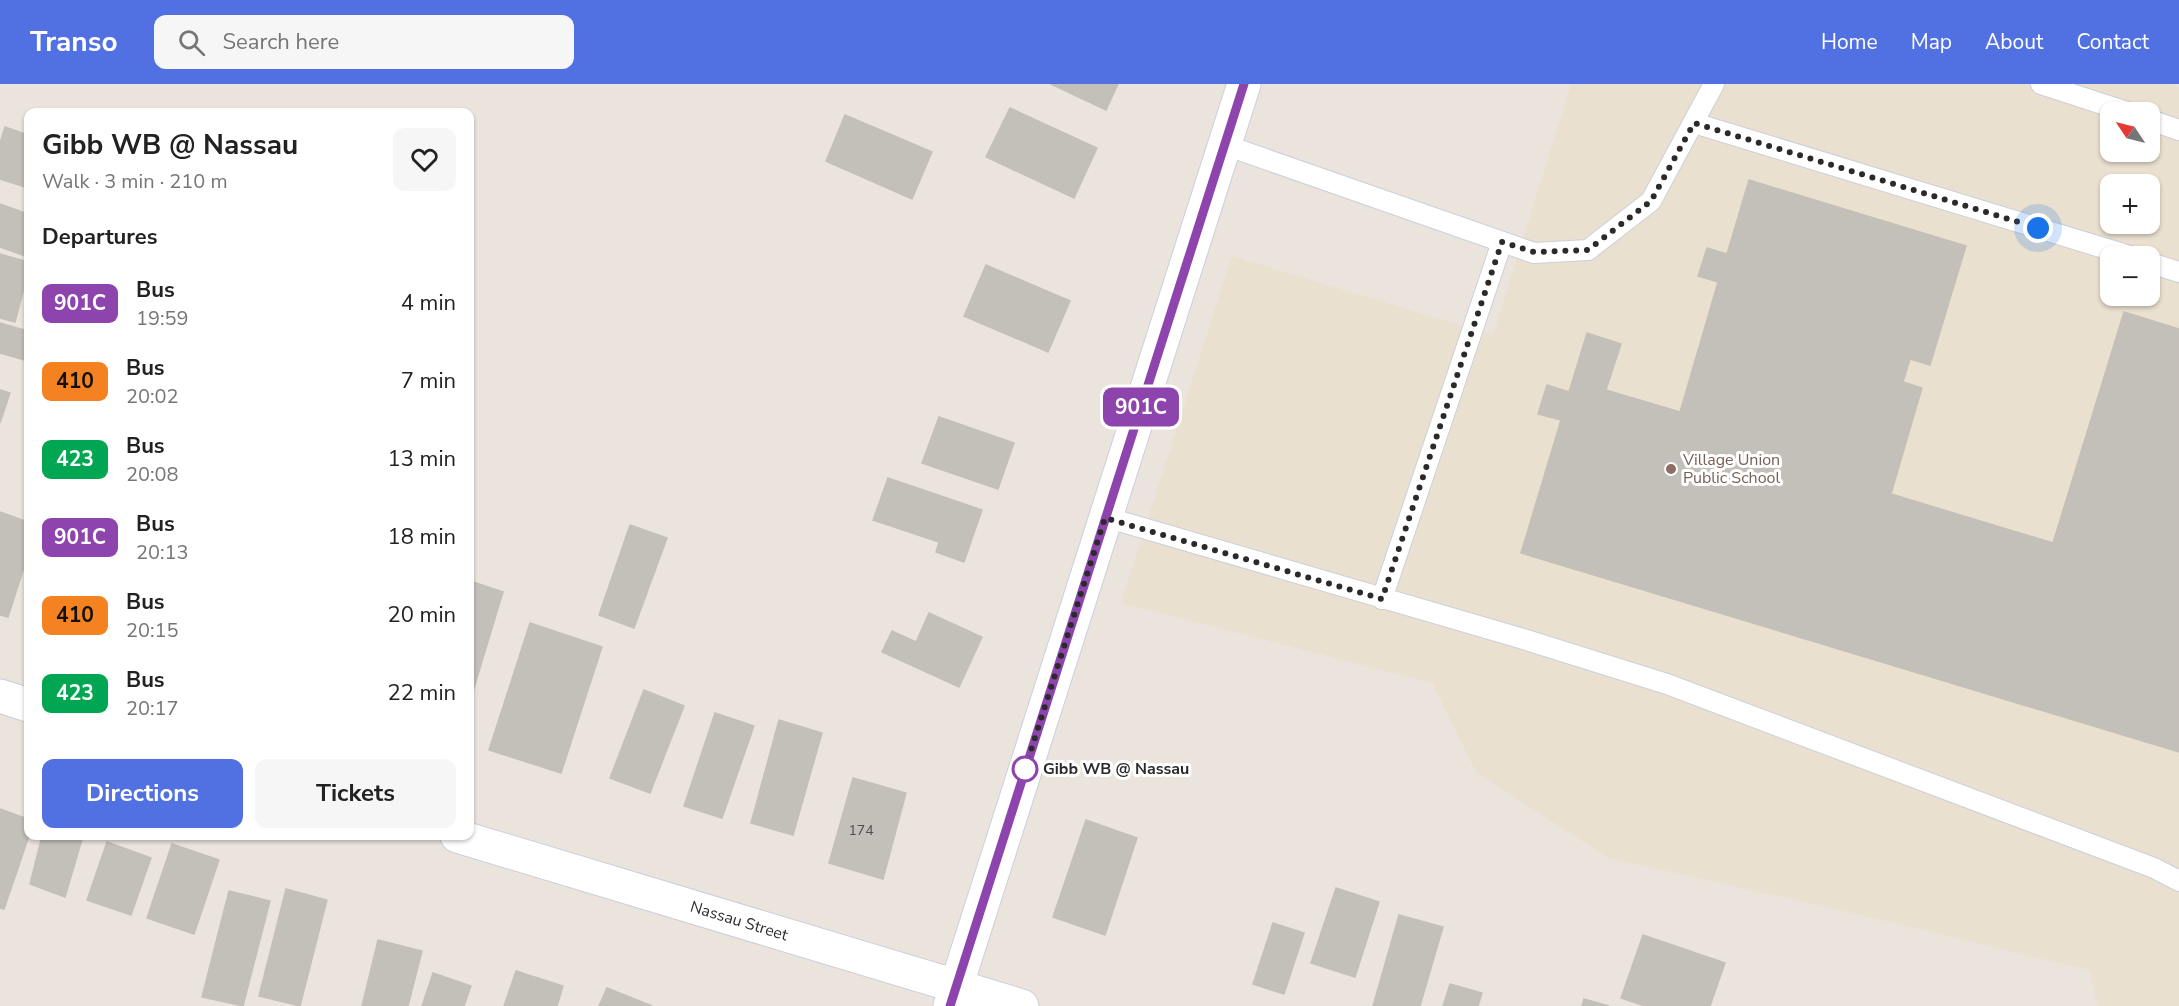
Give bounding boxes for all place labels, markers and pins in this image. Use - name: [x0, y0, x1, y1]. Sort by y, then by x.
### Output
- place label: Village Union Public School: [1682, 449, 1780, 489]
- marker: Village Union Public School: [1664, 462, 1678, 476]
- marker: Gibb WB @ Nassau: [1012, 756, 1038, 782]
- place label: Gibb WB @ Nassau: [1043, 758, 1189, 780]

